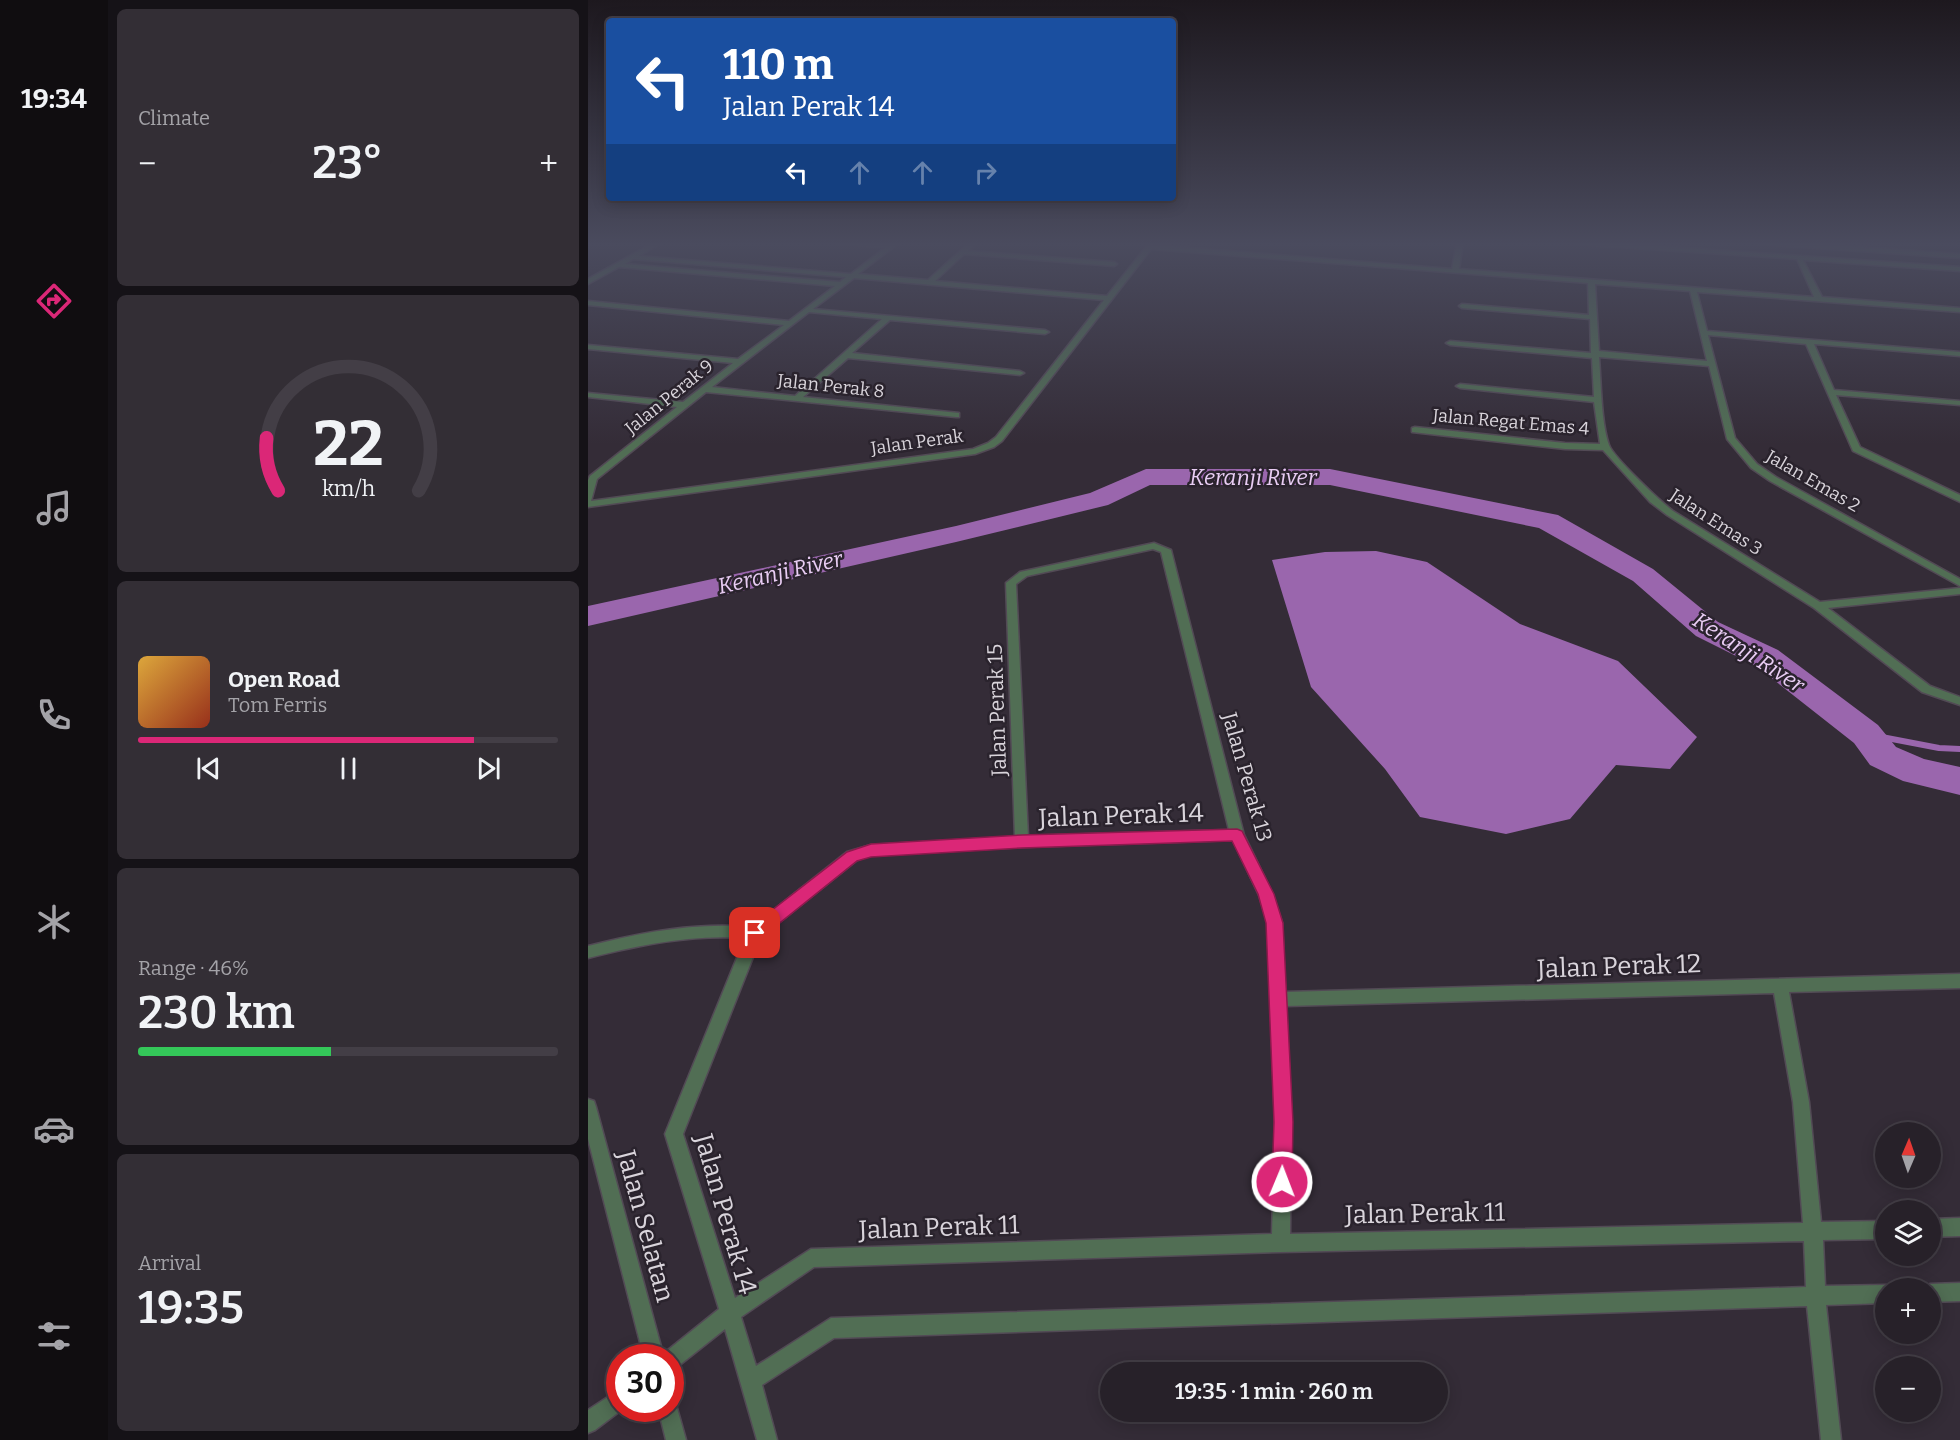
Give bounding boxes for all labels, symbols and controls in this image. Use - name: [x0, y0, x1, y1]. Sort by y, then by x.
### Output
- text: 110 m: [723, 40, 834, 90]
- icon: left: [624, 42, 702, 120]
- text: 19:34: [21, 83, 87, 115]
- text: Jalan Perak 14: [723, 91, 895, 123]
- text: Climate: [138, 106, 210, 130]
- text: 23°: [312, 136, 383, 190]
- text: −: [138, 144, 156, 184]
- text: +: [539, 144, 558, 184]
- icon: left: [780, 156, 813, 189]
- icon: ahead: [843, 156, 876, 189]
- icon: ahead: [906, 156, 939, 189]
- icon: right: [969, 156, 1002, 189]
- icon: directions: [33, 280, 75, 322]
- street label: Jalan Perak 9: [620, 355, 718, 440]
- street label: Jalan Perak 8: [775, 369, 886, 403]
- street label: Jalan Regat Emas 4: [1431, 404, 1591, 440]
- text: 22: [313, 407, 383, 482]
- street label: Jalan Perak: [868, 425, 965, 459]
- street label: Jalan Emas 2: [1761, 445, 1864, 517]
- water label: Keranji River: [1189, 464, 1318, 491]
- text: km/h: [321, 476, 375, 502]
- street label: Jalan Emas 3: [1665, 483, 1766, 560]
- icon: music: [33, 487, 75, 529]
- water label: Keranji River: [715, 545, 846, 600]
- water label: Keranji River: [1688, 606, 1810, 699]
- street label: Jalan Perak 15: [982, 643, 1012, 778]
- text: Open Road: [228, 666, 340, 693]
- text: Tom Ferris: [228, 693, 327, 717]
- icon: phone: [33, 694, 75, 736]
- street label: Jalan Perak 13: [1216, 708, 1278, 845]
- icon: previous: [192, 752, 225, 785]
- icon: pause: [332, 752, 365, 785]
- icon: next: [472, 752, 505, 785]
- street label: Jalan Perak 14: [1037, 797, 1204, 834]
- icon: climate: [33, 901, 75, 943]
- pin: [729, 907, 780, 958]
- icon: arrive: [738, 916, 771, 949]
- street label: Jalan Perak 12: [1535, 948, 1702, 985]
- text: Range · 46%: [138, 956, 249, 980]
- text: 230 km: [138, 986, 295, 1040]
- icon: car: [33, 1108, 75, 1150]
- north arrow: [1875, 1122, 1941, 1188]
- map controls: [1875, 1122, 1941, 1422]
- street label: Jalan Perak 14: [688, 1130, 763, 1298]
- street label: Jalan Selatan: [610, 1146, 681, 1306]
- position arrow: [1250, 1150, 1314, 1214]
- street label: Jalan Perak 11: [1343, 1197, 1506, 1230]
- button: layers: [1875, 1200, 1941, 1266]
- street label: Jalan Perak 11: [857, 1209, 1020, 1246]
- text: Arrival: [138, 1251, 201, 1275]
- button: +: [1875, 1278, 1941, 1344]
- text: 19:35: [138, 1281, 244, 1335]
- icon: filters: [33, 1315, 75, 1357]
- speed limit sign: 30: [606, 1344, 684, 1422]
- button: −: [1875, 1356, 1941, 1422]
- text: 19:35 · 1 min · 260 m: [1175, 1378, 1373, 1405]

